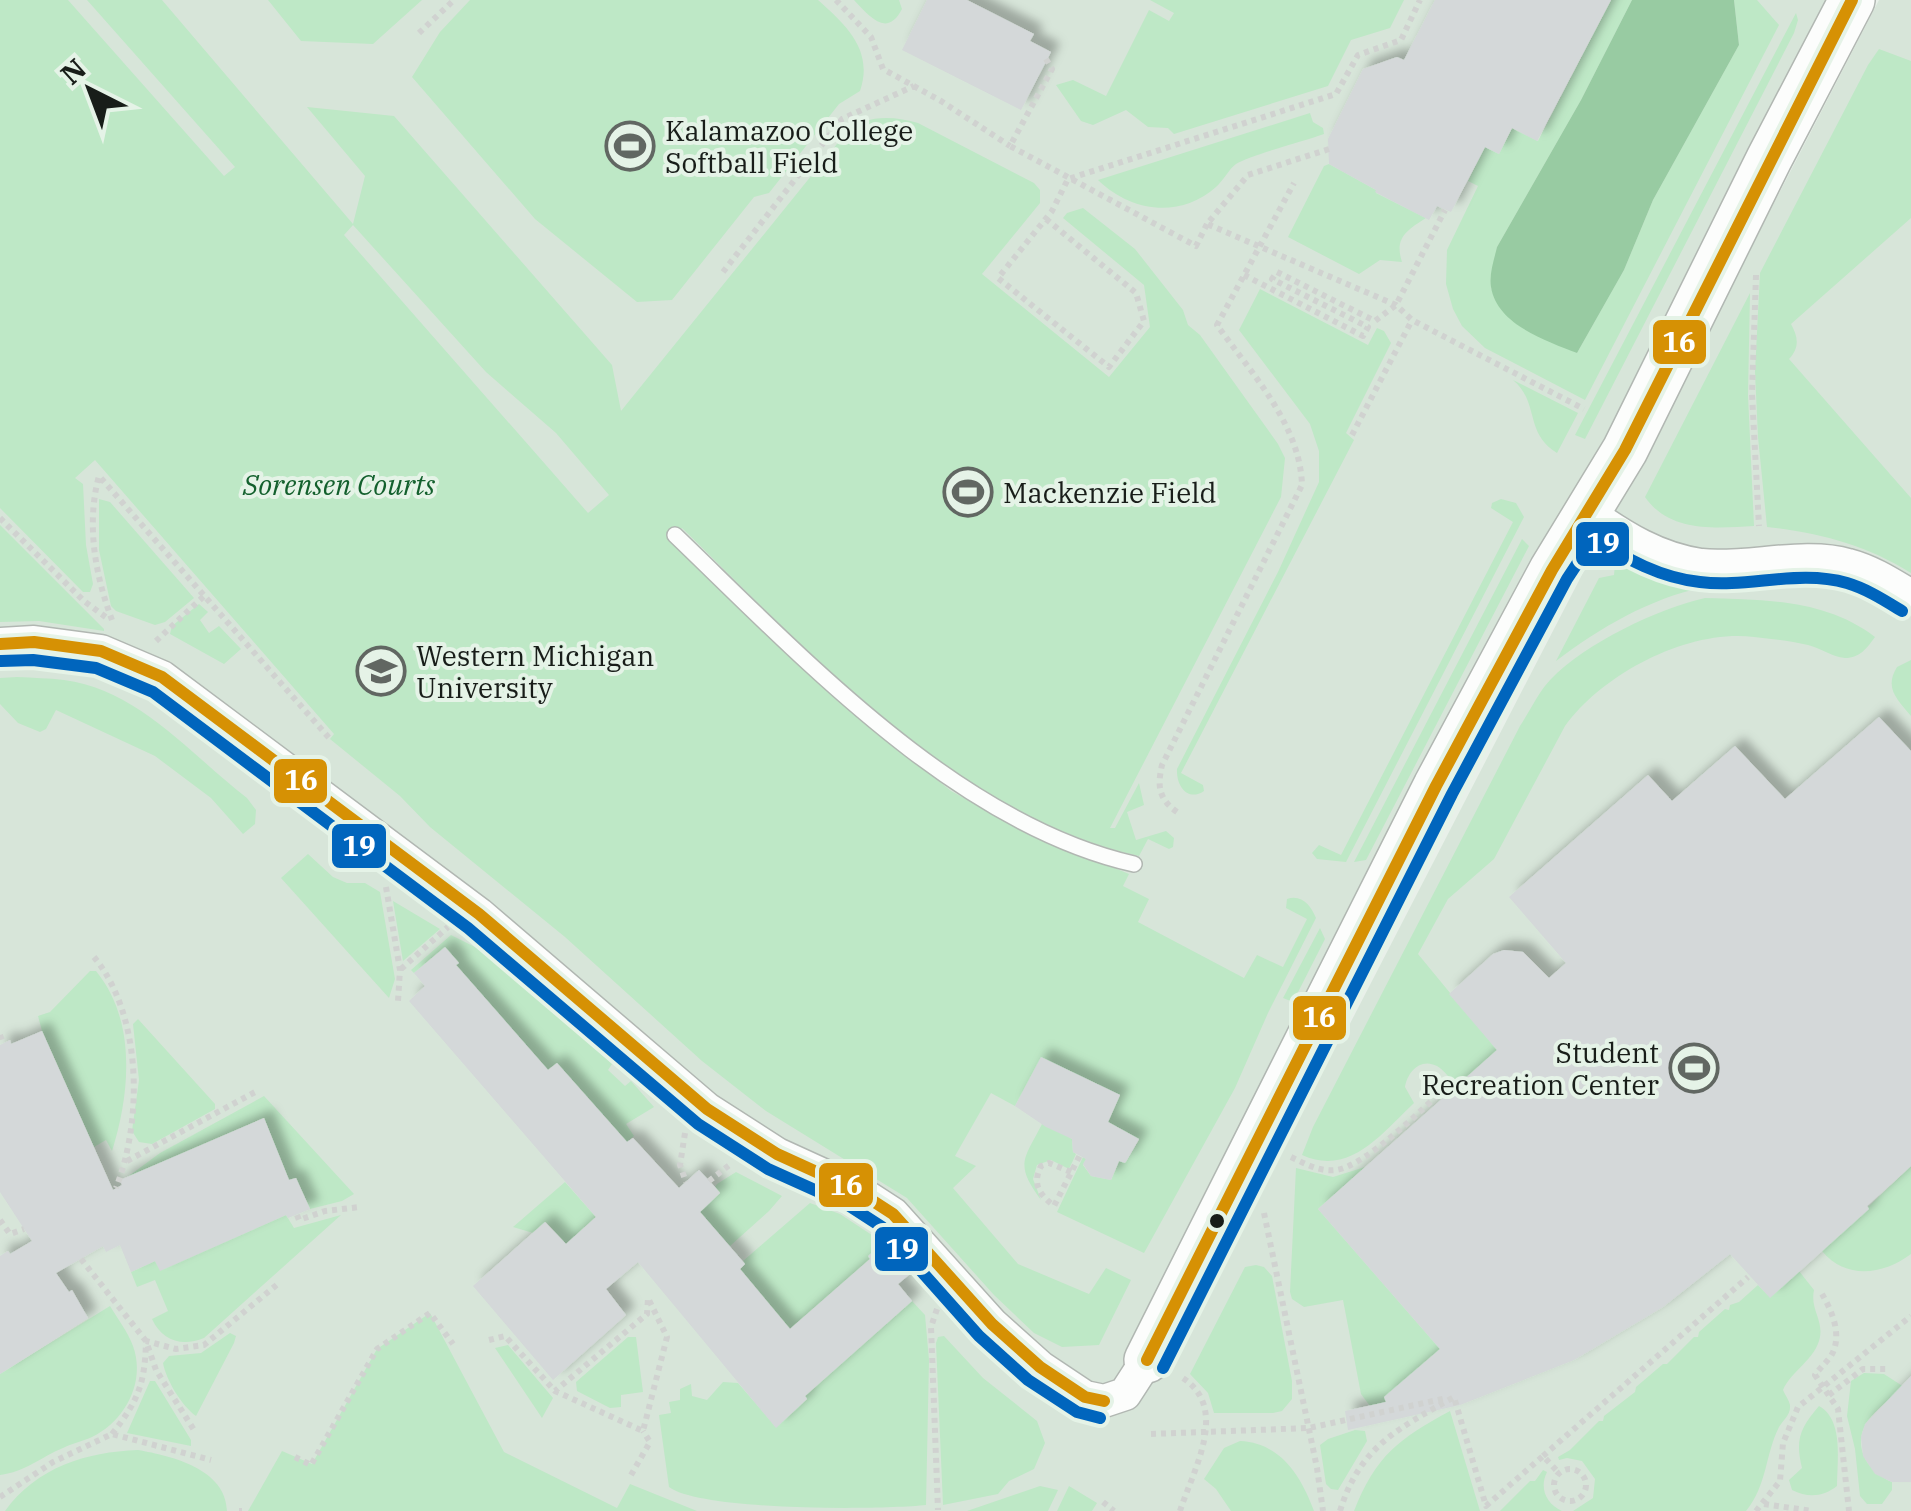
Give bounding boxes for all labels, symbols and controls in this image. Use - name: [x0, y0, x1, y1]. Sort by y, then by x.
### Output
- north arrow: [40, 40, 140, 140]
- text: N: [52, 50, 94, 92]
- place label: Kalamazoo College Softball Field: [665, 112, 913, 181]
- sports icon: Kalamazoo College Softball Field: [604, 120, 656, 172]
- line badge: 16: [1651, 318, 1708, 366]
- text: 16: [1662, 323, 1696, 360]
- park label: Sorensen Courts: [242, 466, 436, 503]
- sports icon: Mackenzie Field: [942, 466, 994, 518]
- place label: Mackenzie Field: [1003, 474, 1217, 511]
- line badge: 19: [1574, 520, 1631, 568]
- text: 19: [1586, 524, 1620, 561]
- place label: Western Michigan University: [416, 637, 654, 706]
- school or university icon: Western Michigan University: [355, 645, 407, 697]
- line badge: 16: [272, 757, 329, 805]
- text: 16: [284, 761, 318, 798]
- line badge: 19: [330, 822, 388, 870]
- text: 19: [342, 827, 376, 864]
- line badge: 16: [1291, 994, 1348, 1042]
- text: 16: [1302, 998, 1336, 1035]
- place label: Student Recreation Center: [1421, 1034, 1660, 1103]
- sports icon: Student Recreation Center: [1668, 1042, 1720, 1094]
- line badge: 16: [817, 1161, 875, 1209]
- text: 16: [829, 1166, 863, 1203]
- unlabelled marker: [1207, 1211, 1227, 1231]
- line badge: 19: [873, 1225, 930, 1273]
- text: 19: [885, 1230, 919, 1267]

